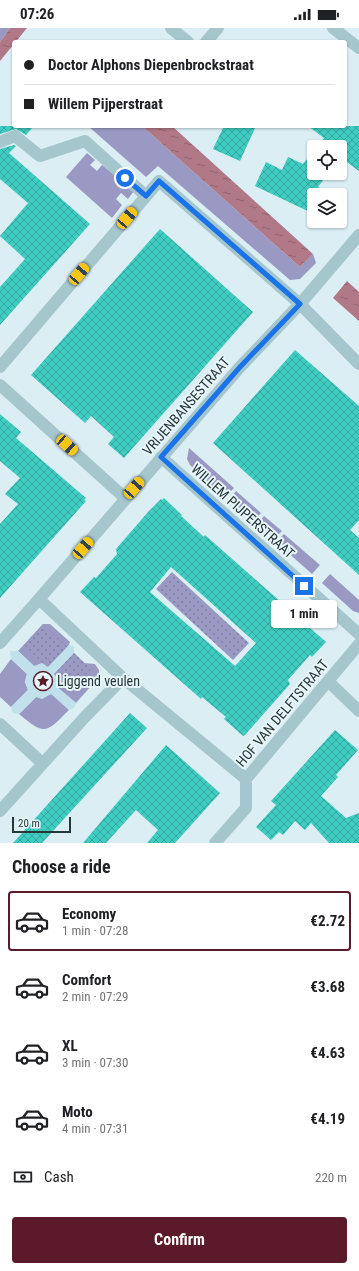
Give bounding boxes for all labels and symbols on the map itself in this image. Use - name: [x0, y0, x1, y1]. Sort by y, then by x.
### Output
- route start: [116, 169, 134, 187]
- car: [115, 205, 139, 231]
- car: [67, 261, 91, 287]
- street label: VRIJENBANSESTRAAT: [139, 354, 233, 458]
- car: [54, 433, 80, 457]
- street label: WILLEM PIJPERSTRAAT: [188, 461, 298, 561]
- car: [122, 475, 146, 501]
- car: [71, 535, 95, 561]
- route end: [295, 577, 313, 595]
- callout: 1 min: [271, 600, 337, 628]
- street label: HOF VAN DELFTSTRAAT: [233, 656, 331, 770]
- place icon: Liggend veulen: [32, 670, 54, 692]
- place label: Liggend veulen: [57, 673, 140, 689]
- scale bar: [12, 815, 71, 834]

